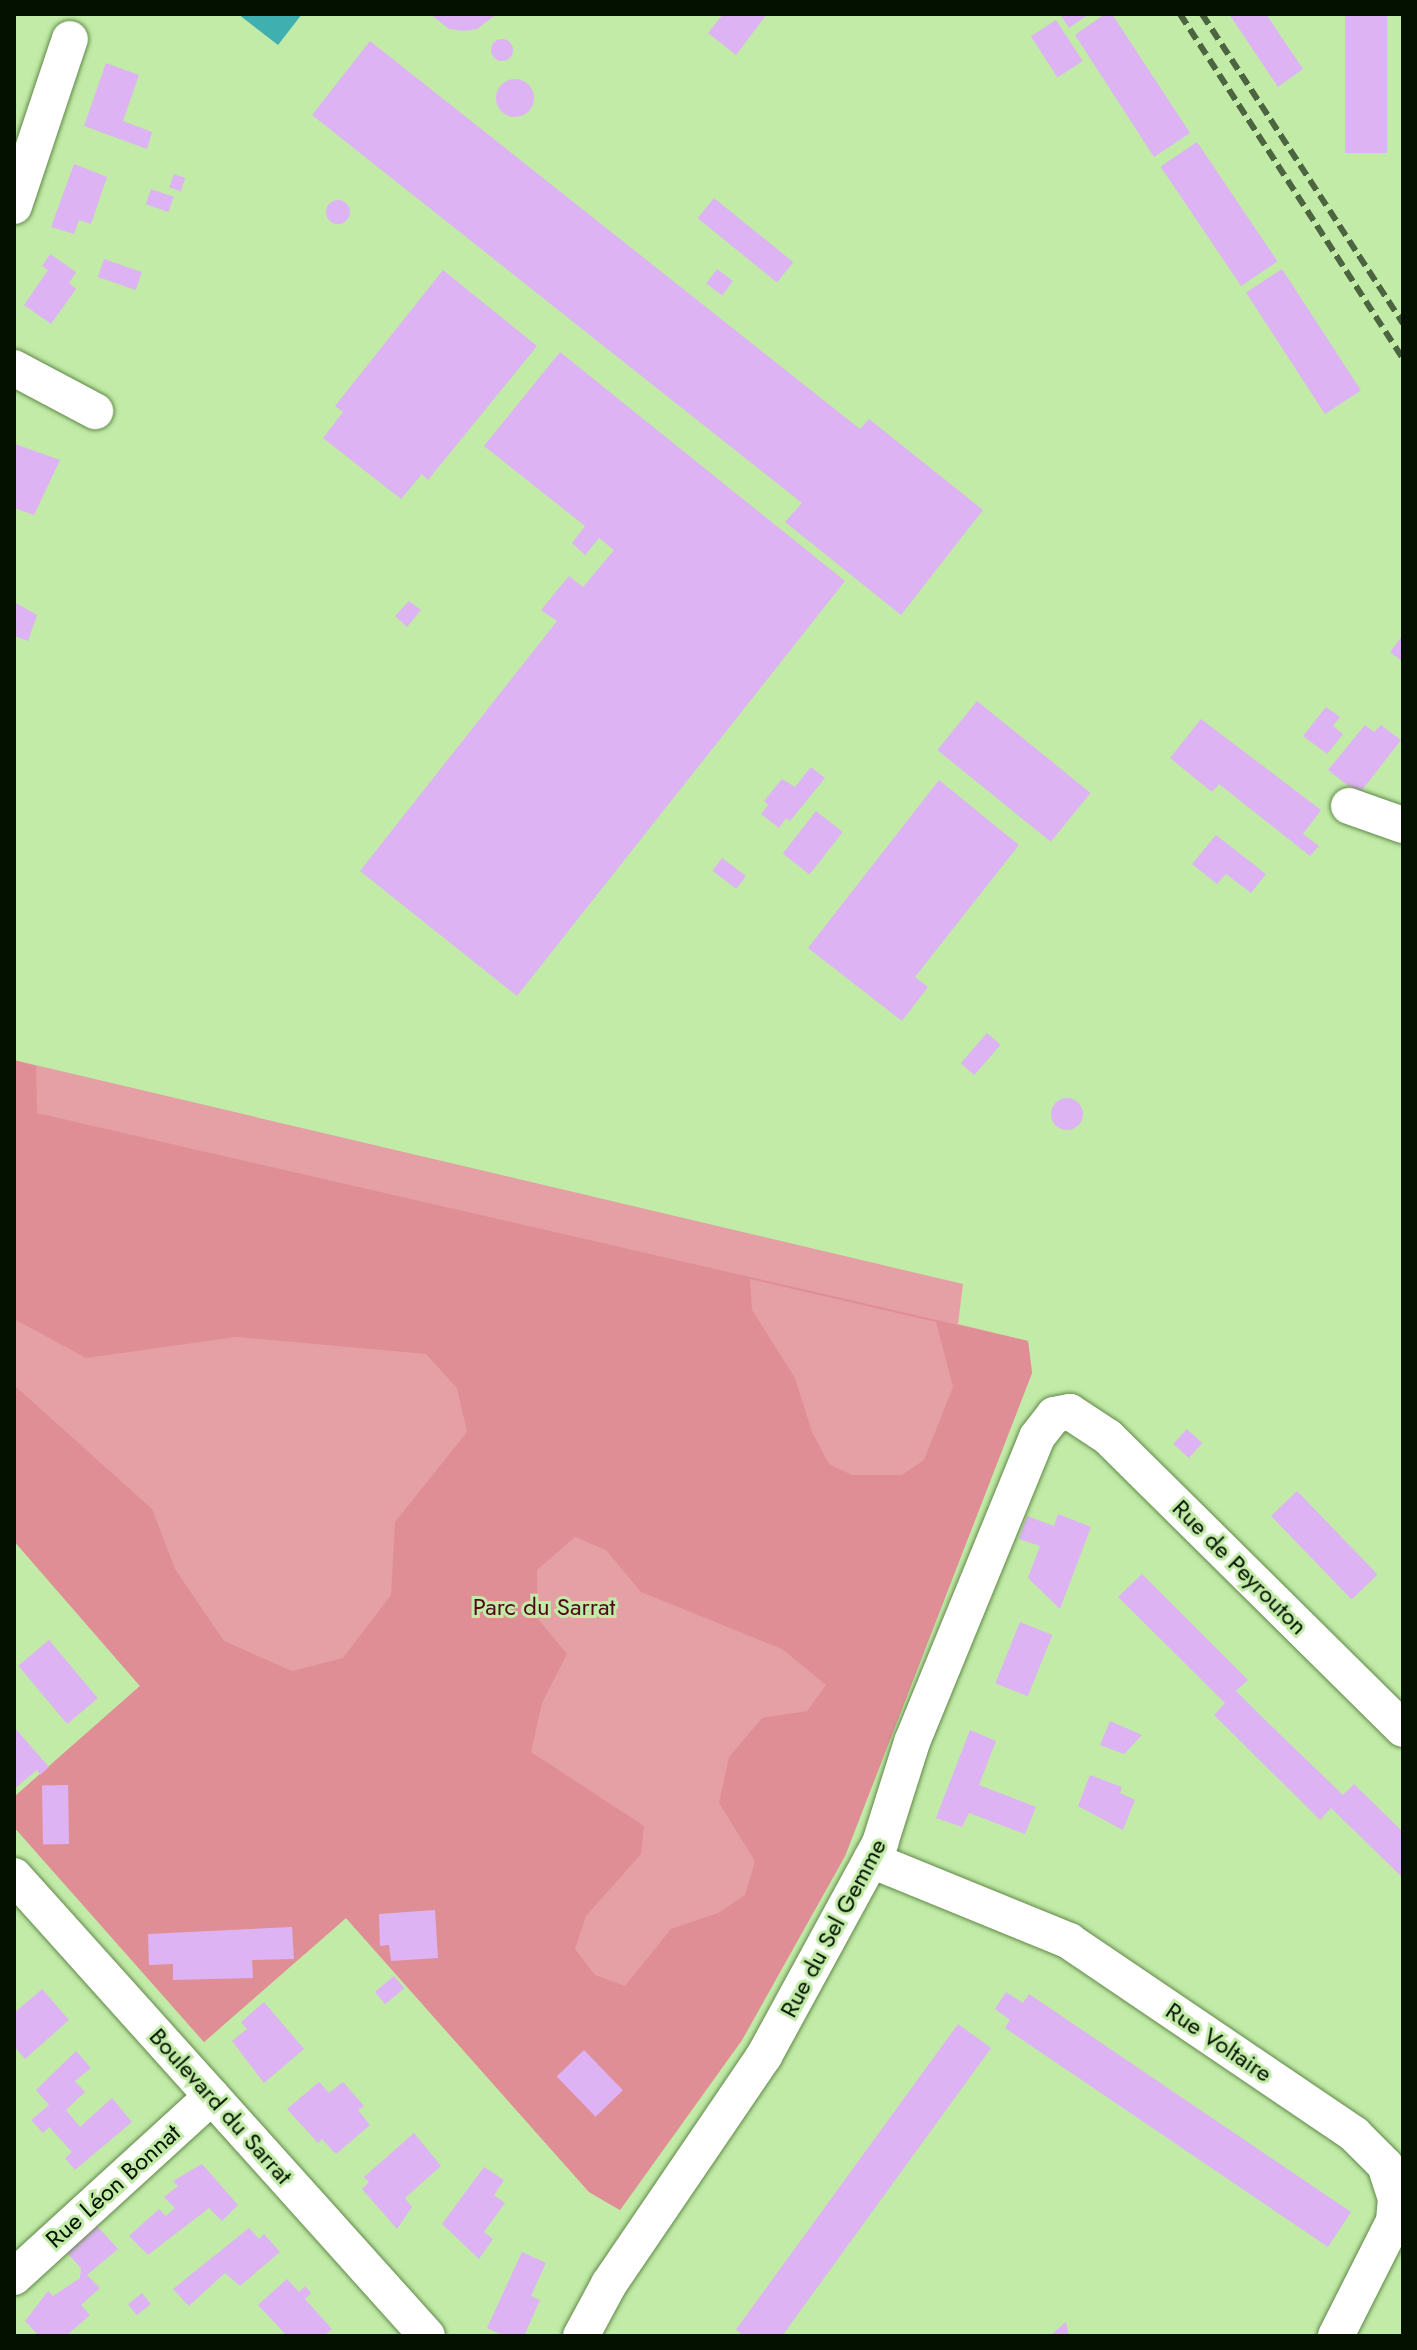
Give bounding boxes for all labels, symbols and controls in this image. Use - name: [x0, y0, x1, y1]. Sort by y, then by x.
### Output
- street label: Rue de Peyrouton: [1167, 1494, 1313, 1640]
- park label: Parc du Sarrat: [473, 1593, 615, 1621]
- street label: Rue du Sel Gemme: [774, 1834, 892, 2022]
- street label: Rue Voltaire: [1160, 1996, 1278, 2088]
- street label: Boulevard du Sarrat: [143, 2022, 299, 2190]
- street label: Rue Léon Bonnat: [40, 2118, 186, 2254]

